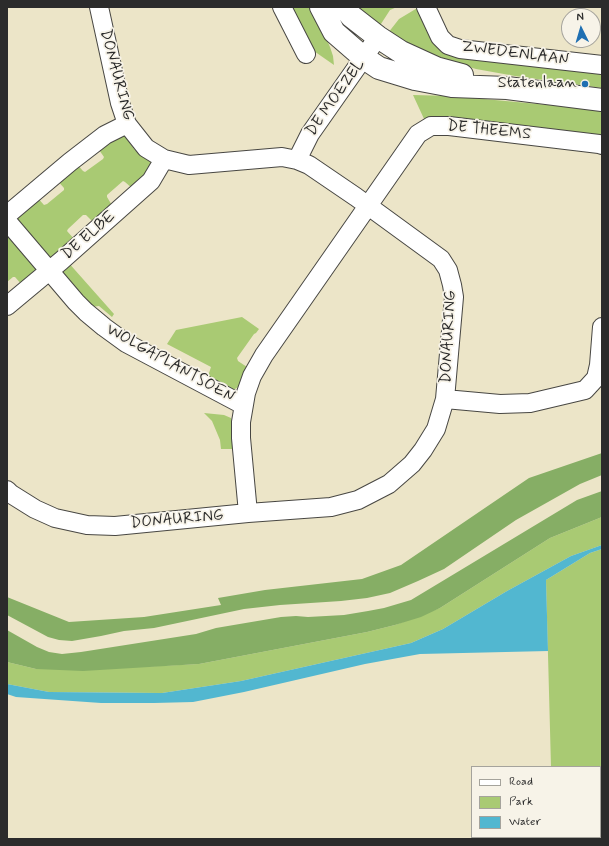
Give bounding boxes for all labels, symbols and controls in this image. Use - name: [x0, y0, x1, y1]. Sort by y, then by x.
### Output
- north arrow: [561, 8, 601, 48]
- text: N: [576, 10, 584, 24]
- street label: DONAURING: [95, 27, 137, 123]
- street label: ZWEDENLAAN: [460, 38, 570, 70]
- street label: DE MOEZEL: [302, 56, 370, 140]
- place label: Statenlaan: [498, 74, 577, 94]
- marker: Statenlaan: [580, 79, 590, 89]
- street label: DE THEEMS: [446, 117, 532, 145]
- street label: DE ELBE: [58, 207, 120, 265]
- street label: DONAURING: [437, 290, 461, 384]
- street label: WOLGAPLANTSOEN: [102, 321, 238, 407]
- street label: DONAURING: [130, 506, 224, 534]
- legend: [471, 766, 601, 838]
- text: Road: [509, 774, 533, 790]
- text: Park: [509, 794, 533, 810]
- text: Water: [509, 814, 541, 830]

